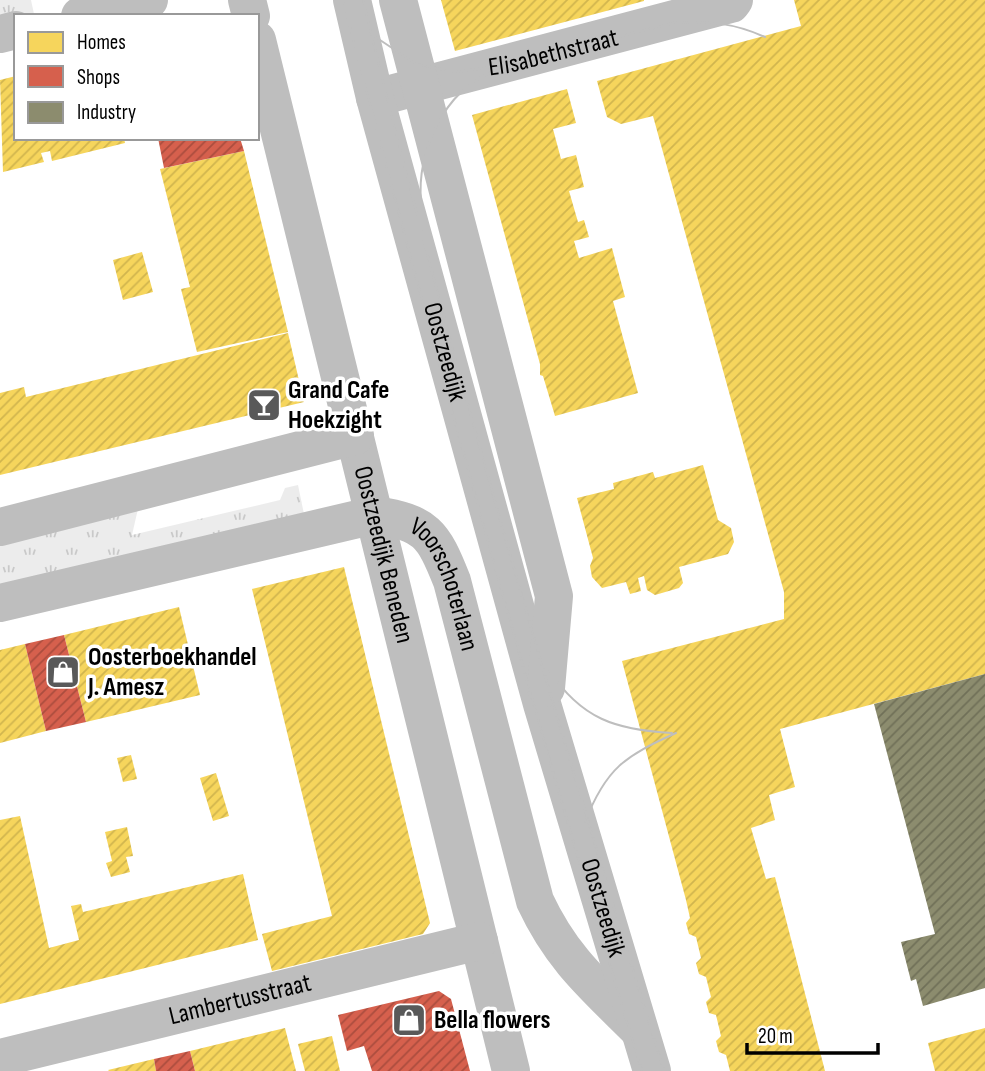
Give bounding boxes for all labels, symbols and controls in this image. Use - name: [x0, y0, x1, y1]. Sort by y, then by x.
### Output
- legend: [14, 14, 259, 140]
- street label: Elisabethstraat: [486, 22, 621, 83]
- text: Homes: [77, 30, 126, 55]
- text: Shops: [77, 65, 120, 90]
- text: Industry: [77, 100, 136, 125]
- street label: Oostzeedijk: [417, 299, 473, 405]
- place label: Grand Cafe Hoekzight: [288, 375, 389, 436]
- bar icon: Grand Cafe Hoekzight: [245, 386, 283, 424]
- street label: Oostzeedijk Beneden: [347, 463, 421, 646]
- street label: Voorschoterlaan: [405, 511, 485, 654]
- place label: Oosterboekhandel J. Amesz: [87, 642, 257, 703]
- shop icon: Oosterboekhandel J. Amesz: [44, 653, 82, 691]
- street label: Oostzeedijk: [574, 855, 632, 961]
- street label: Lambertusstraat: [166, 967, 314, 1032]
- shop icon: Bella flowers: [390, 1001, 428, 1039]
- place label: Bella flowers: [434, 1005, 551, 1036]
- scale bar: [747, 1012, 878, 1056]
- text: 20 m: [758, 1024, 793, 1049]

